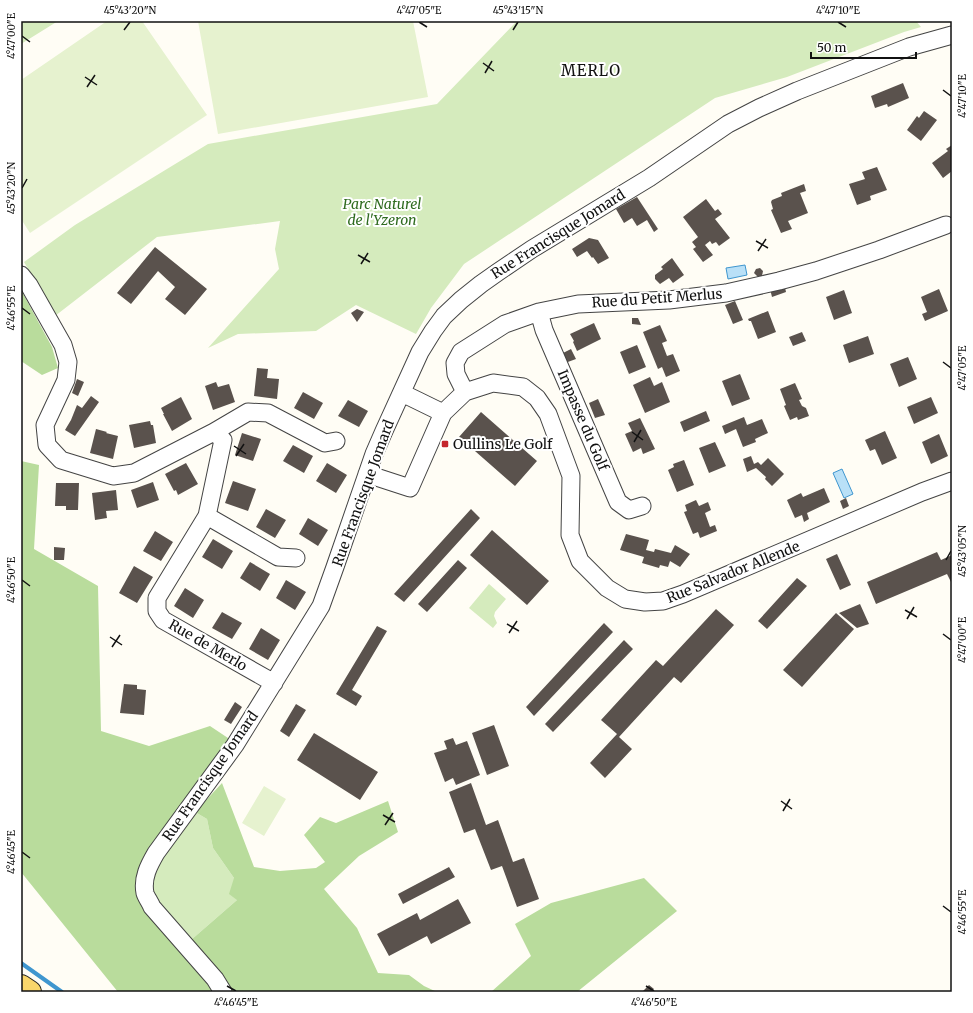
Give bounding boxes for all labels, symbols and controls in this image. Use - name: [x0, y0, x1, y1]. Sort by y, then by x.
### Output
- text: 45°43'20"N: [104, 4, 157, 17]
- text: 4°47'05"E: [397, 4, 442, 17]
- text: 45°43'15"N: [493, 4, 543, 17]
- text: 4°47'10"E: [816, 4, 861, 17]
- text: 4°47'00"E: [5, 12, 18, 59]
- scale bar: [811, 34, 916, 60]
- text: 50 m: [817, 40, 846, 55]
- district label: MERLO: [561, 61, 621, 80]
- text: 4°47'10"E: [956, 73, 969, 118]
- text: 45°43'20"N: [5, 161, 18, 214]
- street label: Rue Francisque Jomard: [488, 185, 629, 283]
- park label: Parc Naturel de l'Yzeron: [343, 195, 421, 229]
- street label: Rue du Petit Merlus: [591, 284, 723, 312]
- text: 4°46'55"E: [5, 285, 18, 330]
- text: 4°47'05"E: [956, 345, 969, 390]
- street label: Impasse du Golf: [554, 367, 613, 474]
- street label: Rue Francisque Jomard: [328, 417, 398, 569]
- place label: Oullins Le Golf: [453, 435, 553, 453]
- marker: Oullins Le Golf: [440, 439, 450, 449]
- text: 45°43'05"N: [956, 525, 969, 577]
- street label: Rue Salvador Allende: [664, 537, 802, 607]
- text: 4°46'50"E: [5, 556, 18, 603]
- street label: Rue de Merlo: [166, 615, 250, 675]
- text: 4°47'00"E: [956, 616, 969, 663]
- street label: Rue Francisque Jomard: [158, 707, 262, 845]
- text: 4°46'45"E: [5, 829, 18, 874]
- text: 4°46'55"E: [956, 889, 969, 934]
- text: 4°46'45"E: [214, 996, 259, 1009]
- text: 4°46'50"E: [631, 996, 678, 1009]

